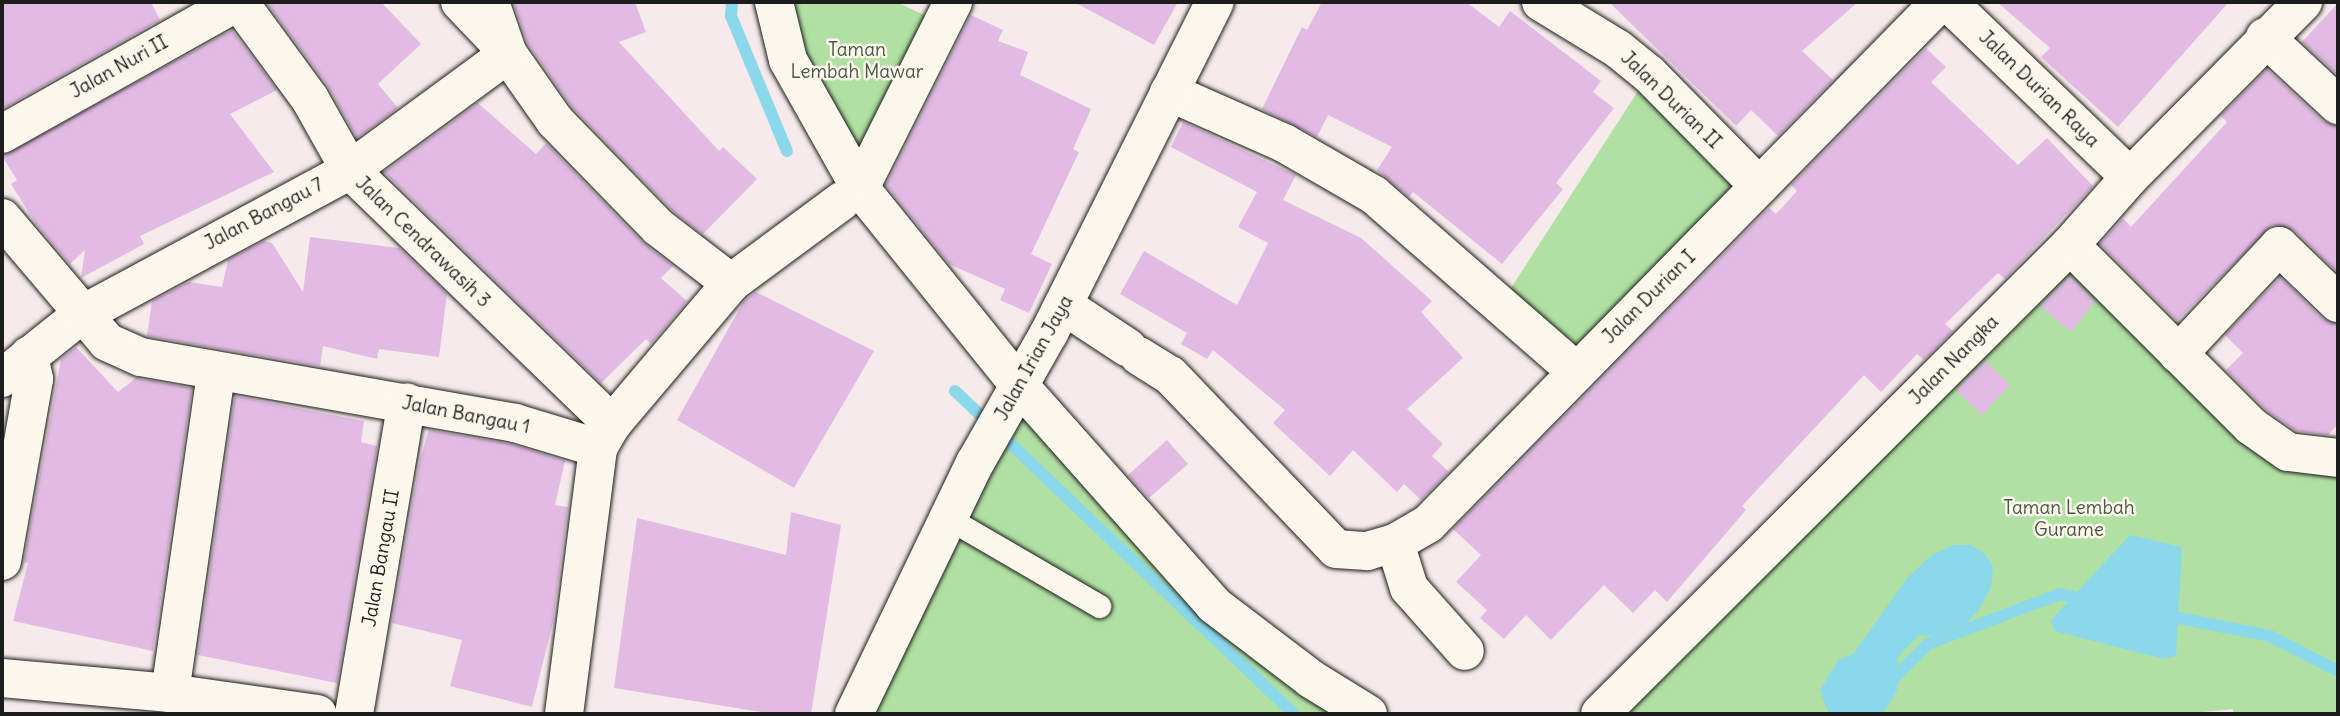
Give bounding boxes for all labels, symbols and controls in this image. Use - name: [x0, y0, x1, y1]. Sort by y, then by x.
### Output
- street label: Jalan Durian Raya: [1974, 26, 2104, 152]
- street label: Jalan Nuri II: [66, 31, 172, 103]
- park label: Taman Lembah Mawar: [790, 39, 924, 83]
- street label: Jalan Durian II: [1616, 46, 1726, 154]
- street label: Jalan Cendrawasih 3: [351, 172, 495, 312]
- street label: Jalan Bangau 7: [201, 173, 327, 255]
- street label: Jalan Durian I: [1598, 246, 1700, 348]
- street label: Jalan Irian Jaya: [990, 291, 1078, 425]
- street label: Jalan Nangka: [1905, 311, 2003, 409]
- street label: Jalan Bangau 1: [400, 391, 532, 439]
- street label: Jalan Bangau II: [358, 488, 404, 628]
- park label: Taman Lembah Gurame: [2003, 497, 2135, 541]

